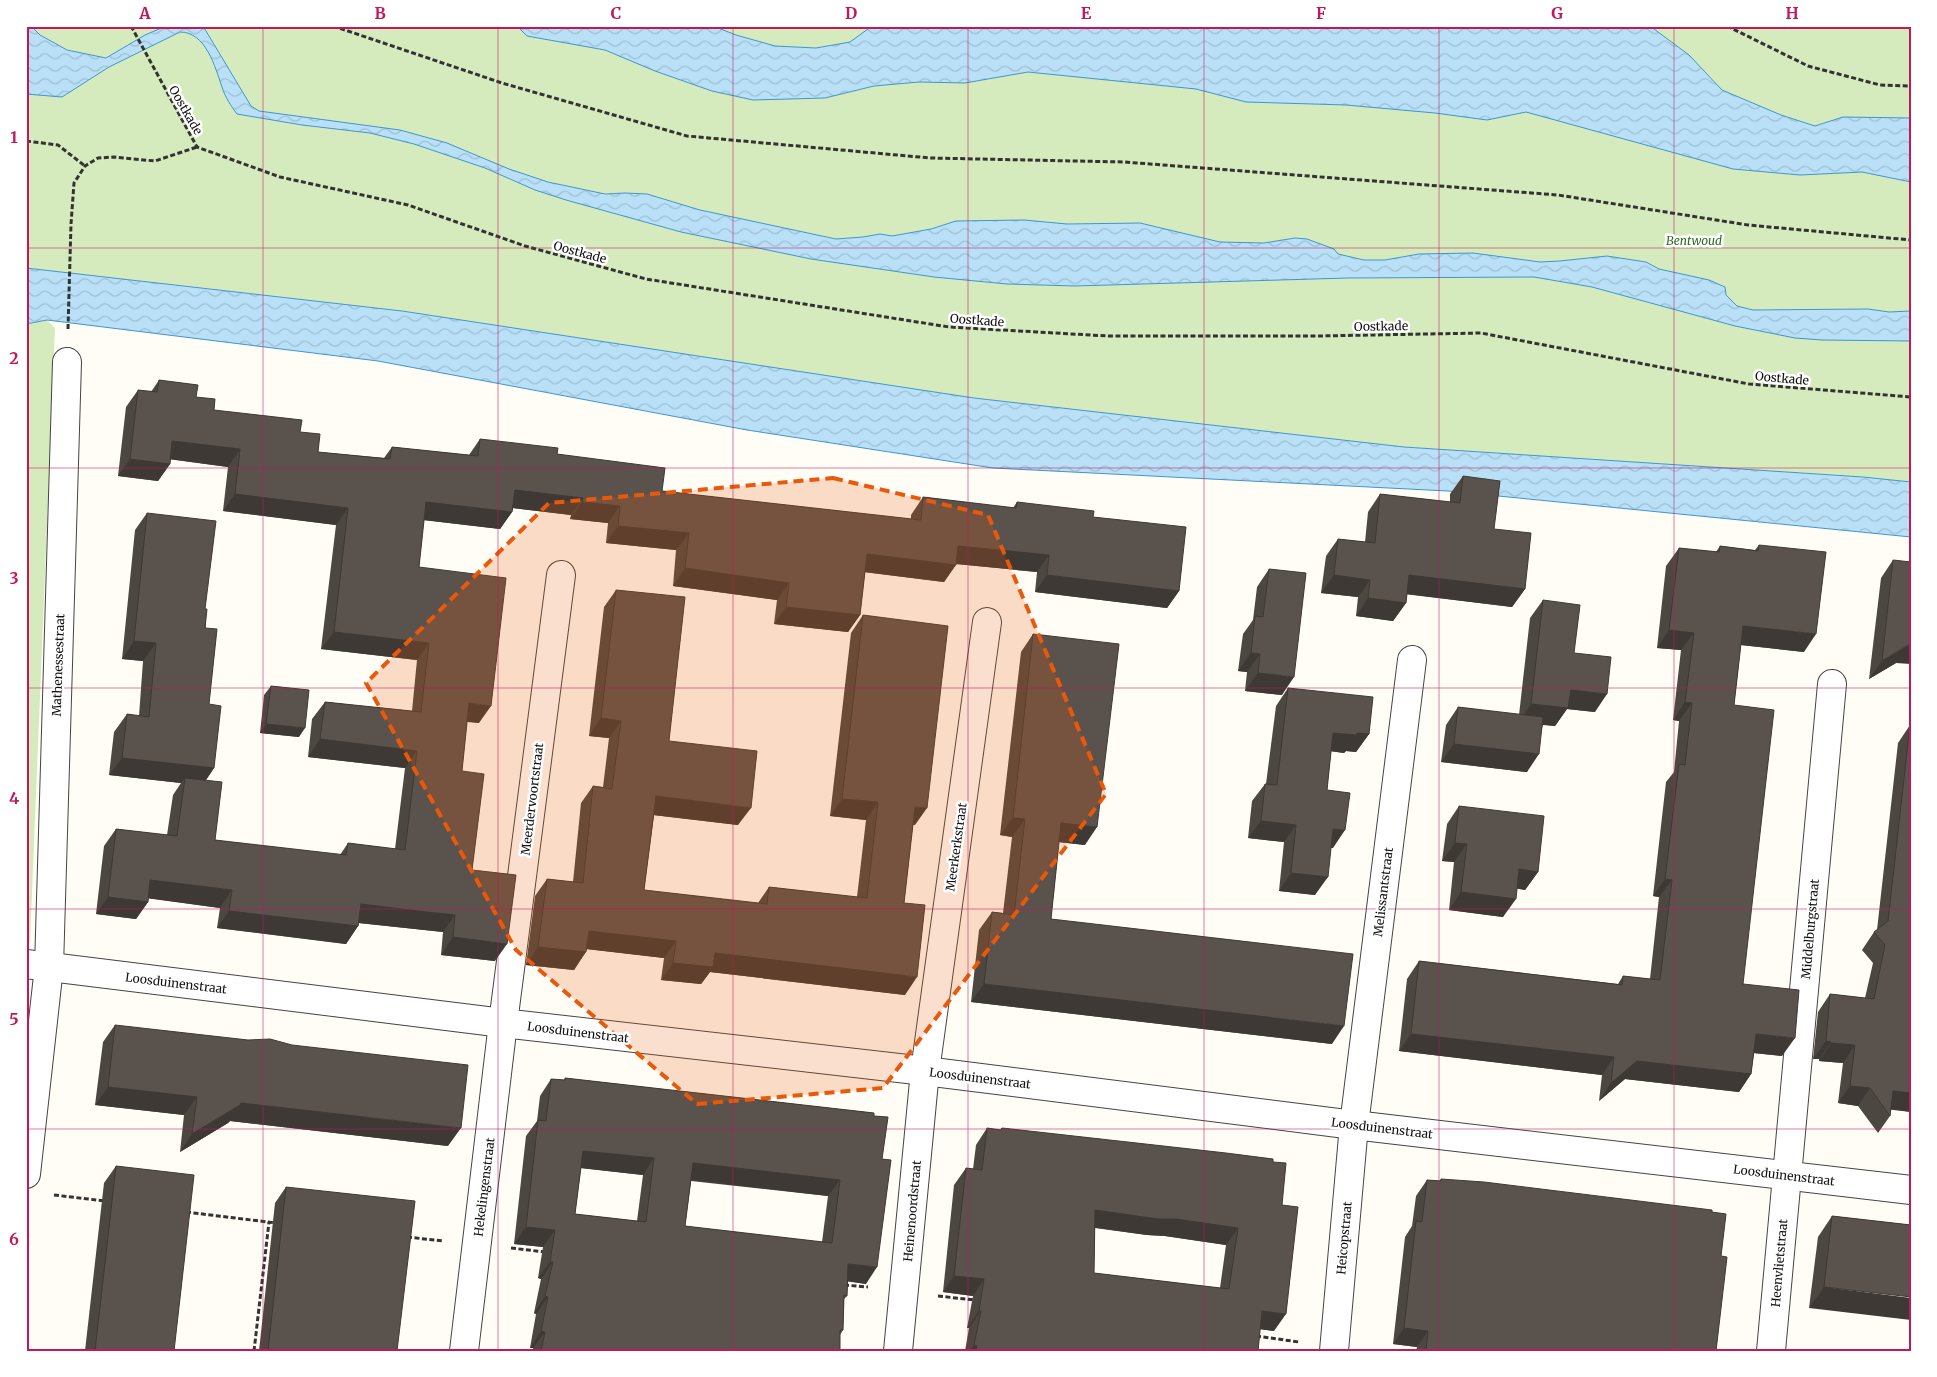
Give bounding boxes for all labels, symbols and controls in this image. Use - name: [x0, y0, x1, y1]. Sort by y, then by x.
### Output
- text: A: [138, 3, 151, 23]
- text: B: [374, 3, 386, 23]
- text: C: [611, 3, 621, 23]
- text: D: [845, 3, 857, 23]
- text: E: [1081, 3, 1092, 23]
- text: F: [1316, 3, 1326, 23]
- text: G: [1551, 3, 1563, 23]
- text: H: [1785, 3, 1799, 23]
- street label: Oostkade: [166, 83, 206, 137]
- text: 1: [10, 127, 18, 147]
- park label: Bentwoud: [1666, 233, 1722, 248]
- street label: Oostkade: [552, 238, 608, 266]
- street label: Oostkade: [949, 311, 1005, 329]
- street label: Oostkade: [1354, 318, 1408, 334]
- text: 2: [9, 348, 19, 368]
- street label: Oostkade: [1754, 368, 1810, 388]
- text: 3: [9, 568, 19, 588]
- street label: Mathenessestraat: [49, 613, 67, 717]
- street label: Meerdervoortstraat: [518, 742, 546, 856]
- text: 4: [9, 788, 19, 808]
- street label: Meerkerkstraat: [942, 801, 970, 892]
- street label: Melissantstraat: [1370, 846, 1396, 938]
- street label: Middelburgstraat: [1798, 878, 1822, 980]
- street label: Loosduinenstraat: [124, 969, 228, 997]
- text: 5: [9, 1009, 19, 1029]
- street label: Loosduinenstraat: [526, 1018, 630, 1046]
- street label: Loosduinenstraat: [928, 1064, 1032, 1092]
- street label: Loosduinenstraat: [1330, 1114, 1434, 1142]
- street label: Hekelingenstraat: [470, 1136, 498, 1237]
- street label: Heinenoordstraat: [900, 1159, 924, 1262]
- street label: Loosduinenstraat: [1732, 1161, 1836, 1189]
- street label: Heicopstraat: [1333, 1201, 1355, 1275]
- street label: Heenvlietstraat: [1768, 1218, 1790, 1308]
- text: 6: [9, 1229, 19, 1249]

